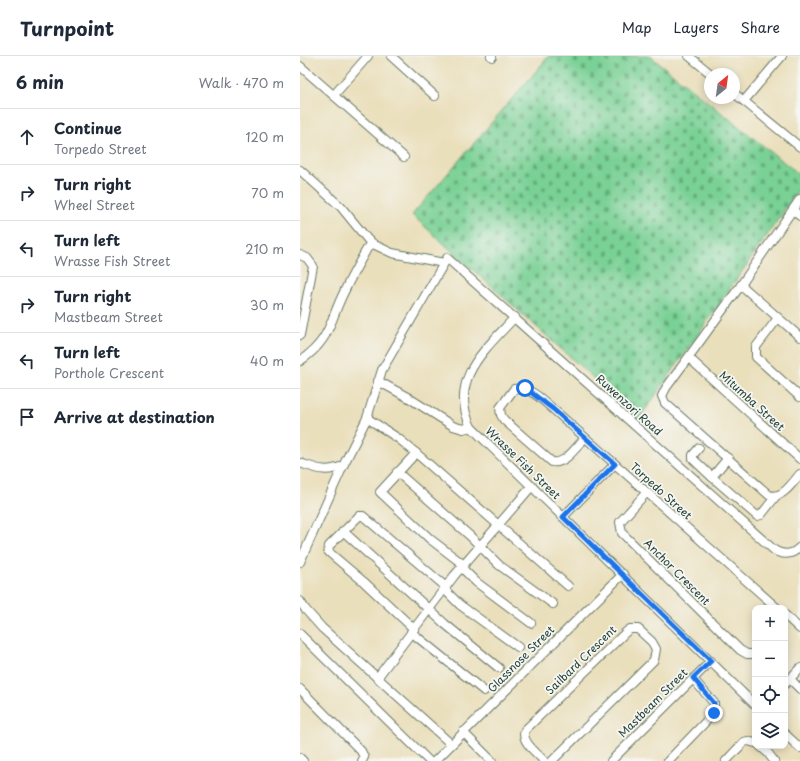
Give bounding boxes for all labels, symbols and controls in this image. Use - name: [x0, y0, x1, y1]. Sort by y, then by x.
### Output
- text: Turnpoint: [20, 14, 114, 42]
- text: Map: [622, 17, 652, 38]
- text: Layers: [674, 17, 719, 38]
- text: Share: [741, 17, 780, 38]
- north arrow: [704, 68, 740, 104]
- text: 6 min: [16, 69, 64, 95]
- text: Walk · 470 m: [199, 73, 284, 92]
- text: Continue: [54, 116, 122, 139]
- icon: ahead: [16, 126, 38, 148]
- text: 120 m: [245, 127, 284, 146]
- text: Torpedo Street: [54, 139, 147, 158]
- text: Turn right: [54, 172, 131, 195]
- icon: right: [16, 182, 38, 204]
- text: 70 m: [251, 183, 284, 202]
- text: Wheel Street: [54, 195, 135, 214]
- text: Turn left: [54, 228, 120, 251]
- icon: left: [16, 238, 38, 260]
- text: 210 m: [245, 239, 284, 258]
- text: Wrasse Fish Street: [54, 251, 170, 270]
- text: Turn right: [54, 284, 131, 307]
- icon: right: [16, 294, 38, 316]
- text: 30 m: [250, 295, 284, 314]
- text: Mastbeam Street: [54, 307, 163, 326]
- text: Turn left: [54, 340, 120, 363]
- icon: left: [16, 350, 38, 372]
- text: 40 m: [250, 351, 284, 370]
- text: Porthole Crescent: [54, 363, 164, 382]
- street label: Mitumba Street: [716, 367, 789, 435]
- street label: Ruwenzori Road: [592, 370, 666, 439]
- route start: [516, 379, 534, 397]
- text: Arrive at destination: [54, 405, 215, 428]
- icon: arrive: [16, 406, 38, 428]
- street label: Wrasse Fish Street: [482, 422, 565, 503]
- street label: Torpedo Street: [627, 458, 697, 523]
- street label: Anchor Crescent: [640, 535, 715, 609]
- map controls: [752, 605, 788, 749]
- button: +: [752, 605, 788, 641]
- street label: Glassnose Street: [483, 621, 558, 696]
- street label: Sailbard Crescent: [541, 621, 620, 698]
- button: −: [752, 641, 788, 677]
- street label: Mastbeam Street: [614, 664, 692, 741]
- button: locate: [752, 677, 788, 713]
- route end: [705, 704, 723, 722]
- button: layers: [752, 713, 788, 749]

